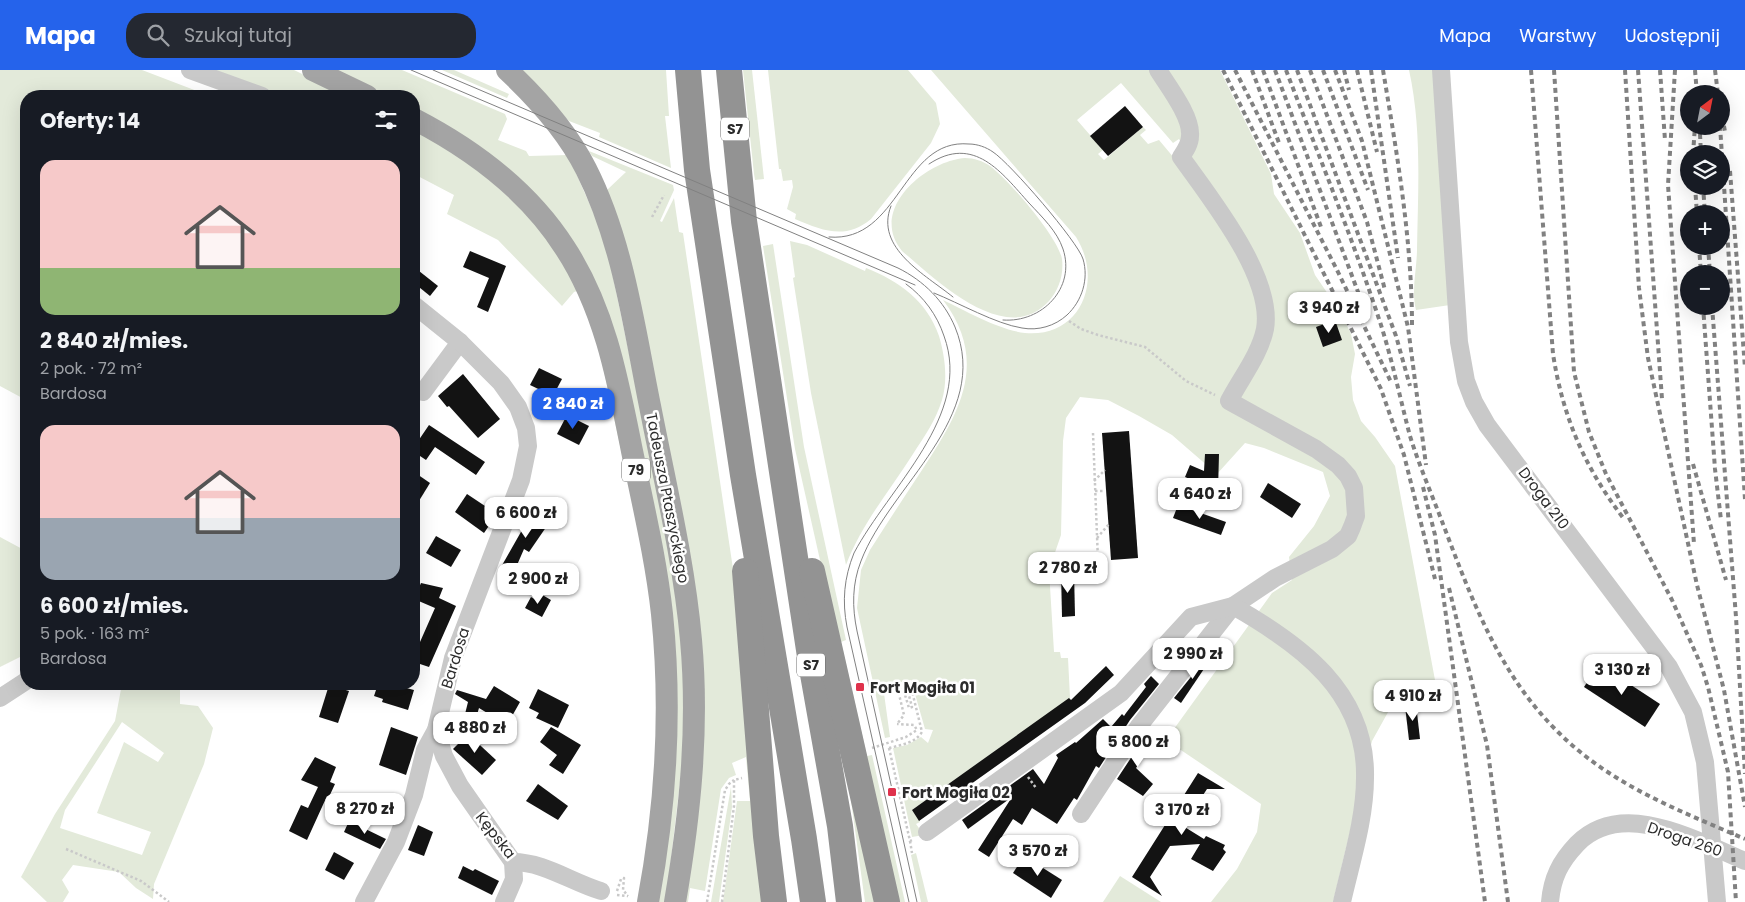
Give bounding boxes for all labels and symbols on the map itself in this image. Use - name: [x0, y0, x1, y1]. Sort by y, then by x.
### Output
- north arrow: [1680, 85, 1730, 135]
- road number: S7: [721, 118, 749, 140]
- pin: 3 940 zł: [1277, 292, 1381, 334]
- pin: 2 840 zł: [521, 388, 625, 430]
- street label: Tadeusza Ptaszyckiego: [641, 411, 695, 585]
- road number: 79: [622, 458, 650, 482]
- street label: Droga 210: [1514, 463, 1574, 533]
- pin: 4 640 zł: [1148, 478, 1252, 520]
- pin: 6 600 zł: [474, 496, 578, 539]
- pin: 2 780 zł: [1016, 552, 1120, 594]
- pin: 2 900 zł: [486, 562, 590, 605]
- street label: Bardosa: [436, 625, 474, 691]
- pin: 2 990 zł: [1141, 638, 1245, 680]
- road number: S7: [797, 654, 825, 676]
- pin: 3 130 zł: [1570, 654, 1674, 696]
- place label: Fort Mogiła 01: [870, 677, 975, 698]
- pin: 4 910 zł: [1361, 680, 1465, 722]
- marker: Fort Mogiła 01: [854, 681, 866, 693]
- pin: 4 880 zł: [423, 712, 527, 754]
- pin: 5 800 zł: [1086, 726, 1190, 768]
- place label: Fort Mogiła 02: [902, 782, 1010, 803]
- marker: Fort Mogiła 02: [886, 786, 898, 798]
- pin: 8 270 zł: [313, 792, 417, 835]
- pin: 3 170 zł: [1130, 794, 1234, 836]
- street label: Kępska: [471, 807, 521, 863]
- street label: Droga 260: [1645, 816, 1725, 862]
- pin: 3 570 zł: [986, 834, 1090, 877]

